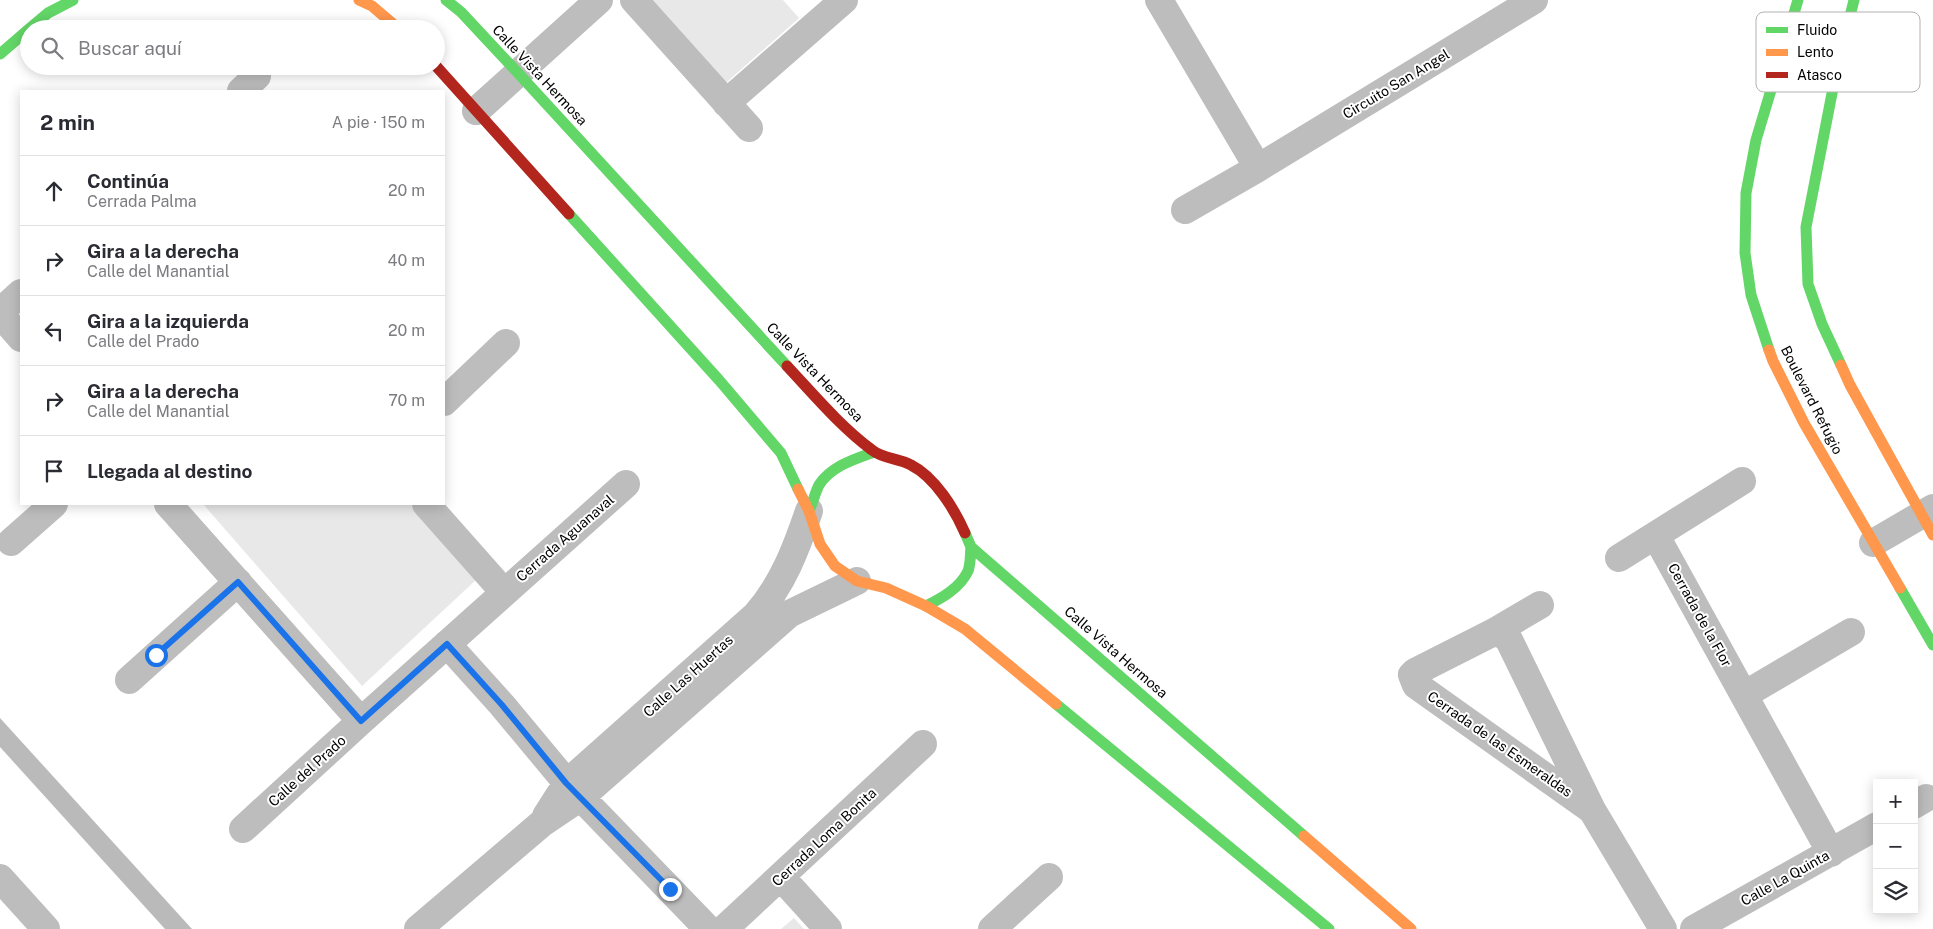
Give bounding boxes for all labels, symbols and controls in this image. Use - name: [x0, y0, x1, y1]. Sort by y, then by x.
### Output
- legend: [1756, 12, 1920, 92]
- search box: [20, 20, 445, 75]
- street label: Calle Vista Hermosa: [489, 22, 591, 128]
- text: Fluido: [1797, 22, 1837, 38]
- icon: search: [38, 34, 66, 62]
- text: Buscar aquí: [78, 37, 182, 59]
- text: Lento: [1797, 44, 1834, 60]
- street label: Circuito San Angel: [1340, 46, 1452, 122]
- text: Atasco: [1797, 67, 1842, 83]
- text: 2 min: [40, 110, 95, 135]
- text: A pie · 150 m: [332, 113, 425, 132]
- text: Continúa: [87, 170, 169, 192]
- icon: ahead: [40, 177, 68, 205]
- text: 20 m: [388, 181, 425, 200]
- text: Cerrada Palma: [87, 192, 197, 211]
- text: Gira a la derecha: [87, 240, 239, 262]
- icon: right: [40, 247, 68, 275]
- text: 40 m: [387, 251, 425, 270]
- text: Calle del Manantial: [87, 262, 230, 281]
- text: Gira a la izquierda: [87, 310, 249, 332]
- icon: left: [40, 317, 68, 345]
- street label: Calle Vista Hermosa: [764, 319, 866, 425]
- text: 20 m: [388, 321, 425, 340]
- text: Calle del Prado: [87, 332, 199, 351]
- street label: Boulevard Refugio: [1778, 343, 1846, 457]
- text: Gira a la derecha: [87, 380, 239, 402]
- icon: right: [40, 387, 68, 415]
- text: 70 m: [388, 391, 425, 410]
- text: Calle del Manantial: [87, 402, 230, 421]
- icon: arrive: [40, 457, 68, 485]
- text: Llegada al destino: [87, 460, 252, 482]
- street label: Cerrada Aguanaval: [513, 491, 617, 585]
- street label: Cerrada de la Flor: [1665, 560, 1735, 670]
- street label: Calle Vista Hermosa: [1061, 603, 1171, 701]
- street label: Calle Las Huertas: [640, 632, 736, 720]
- route start: [145, 644, 168, 667]
- street label: Cerrada de las Esmeraldas: [1425, 688, 1575, 800]
- street label: Calle del Prado: [265, 732, 349, 810]
- map controls: [1873, 779, 1918, 914]
- button: +: [1873, 779, 1918, 824]
- street label: Cerrada Loma Bonita: [769, 785, 879, 889]
- button: −: [1873, 824, 1918, 869]
- street label: Calle La Quinta: [1738, 847, 1832, 909]
- button: layers: [1873, 869, 1918, 914]
- route end: [659, 878, 682, 901]

